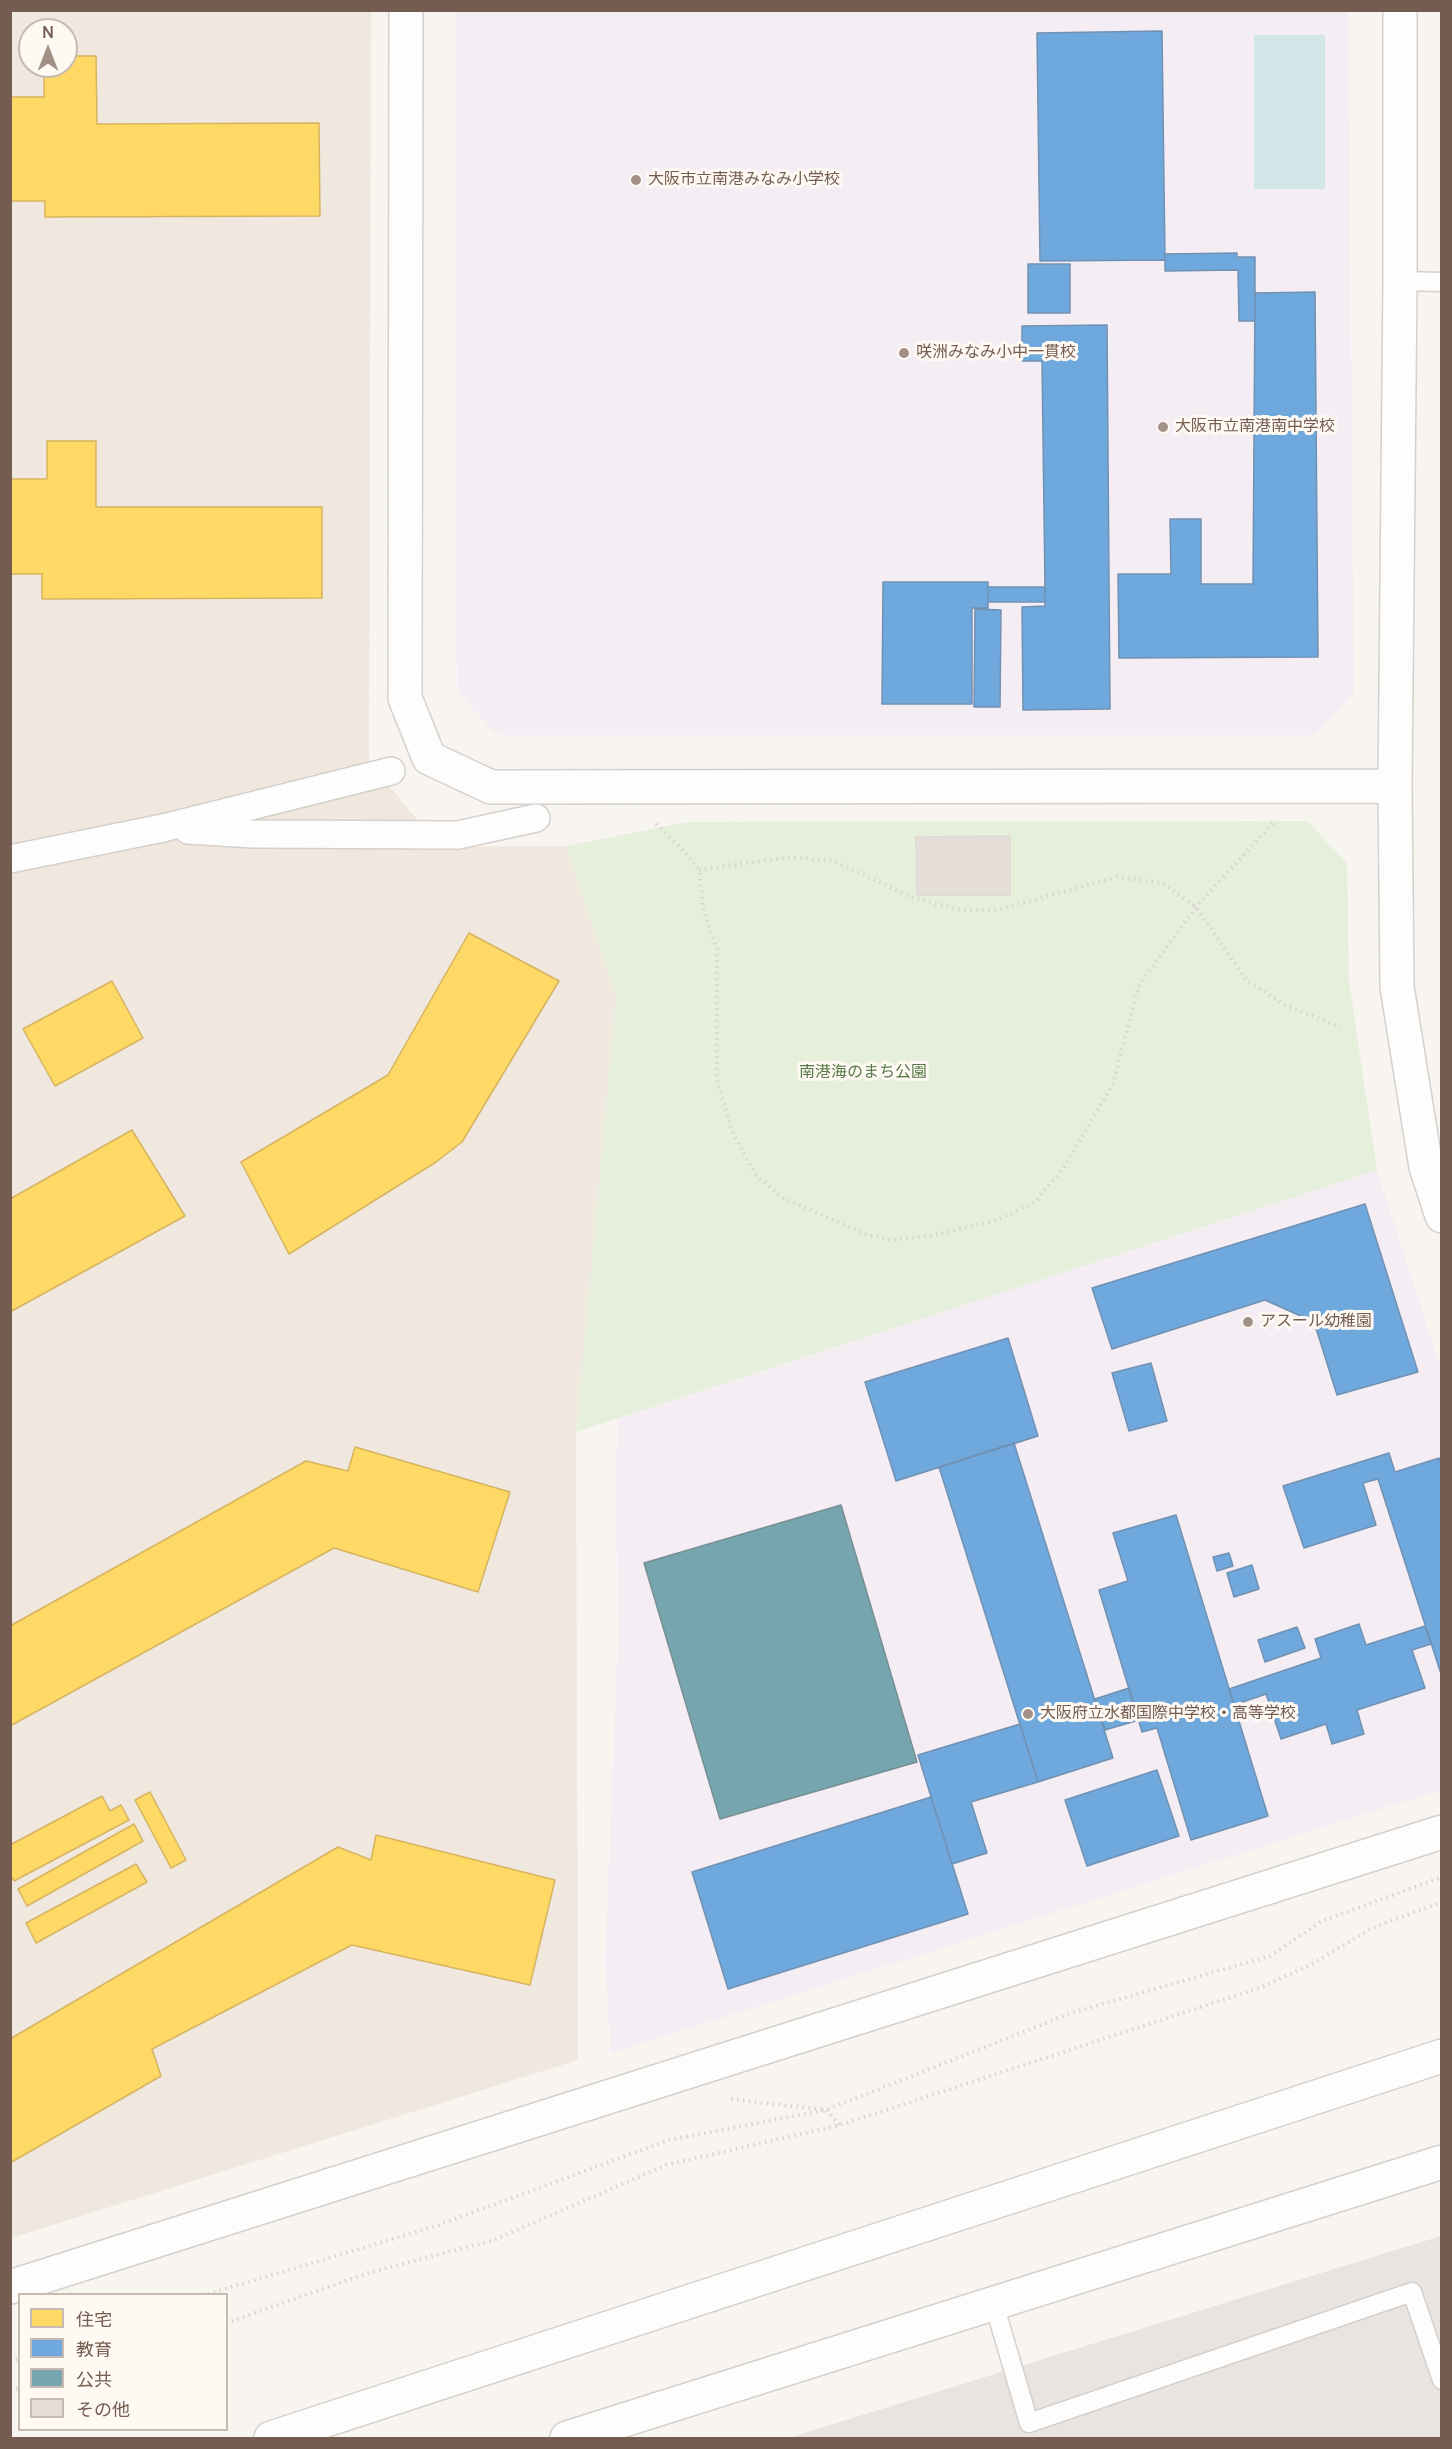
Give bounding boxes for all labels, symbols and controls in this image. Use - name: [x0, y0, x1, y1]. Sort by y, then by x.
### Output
- north arrow: [18, 18, 78, 78]
- text: N: [42, 21, 54, 43]
- place label: 大阪市立南港みなみ小学校: [648, 170, 840, 190]
- marker: 大阪市立南港みなみ小学校: [629, 173, 643, 187]
- place label: 咲洲みなみ小中一貫校: [916, 343, 1076, 363]
- marker: 咲洲みなみ小中一貫校: [897, 346, 911, 360]
- place label: 大阪市立南港南中学校: [1175, 417, 1335, 437]
- marker: 大阪市立南港南中学校: [1156, 420, 1170, 434]
- park label: 南港海のまち公園: [799, 1063, 927, 1083]
- place label: アスール幼稚園: [1260, 1312, 1372, 1332]
- marker: アスール幼稚園: [1241, 1315, 1255, 1329]
- place label: 大阪府立水都国際中学校・高等学校: [1040, 1704, 1296, 1724]
- marker: 大阪府立水都国際中学校・高等学校: [1021, 1707, 1035, 1721]
- legend: [18, 2293, 228, 2431]
- text: 住宅: [76, 2307, 112, 2331]
- text: 教育: [76, 2337, 112, 2361]
- text: 公共: [76, 2367, 112, 2391]
- text: その他: [76, 2397, 130, 2421]

